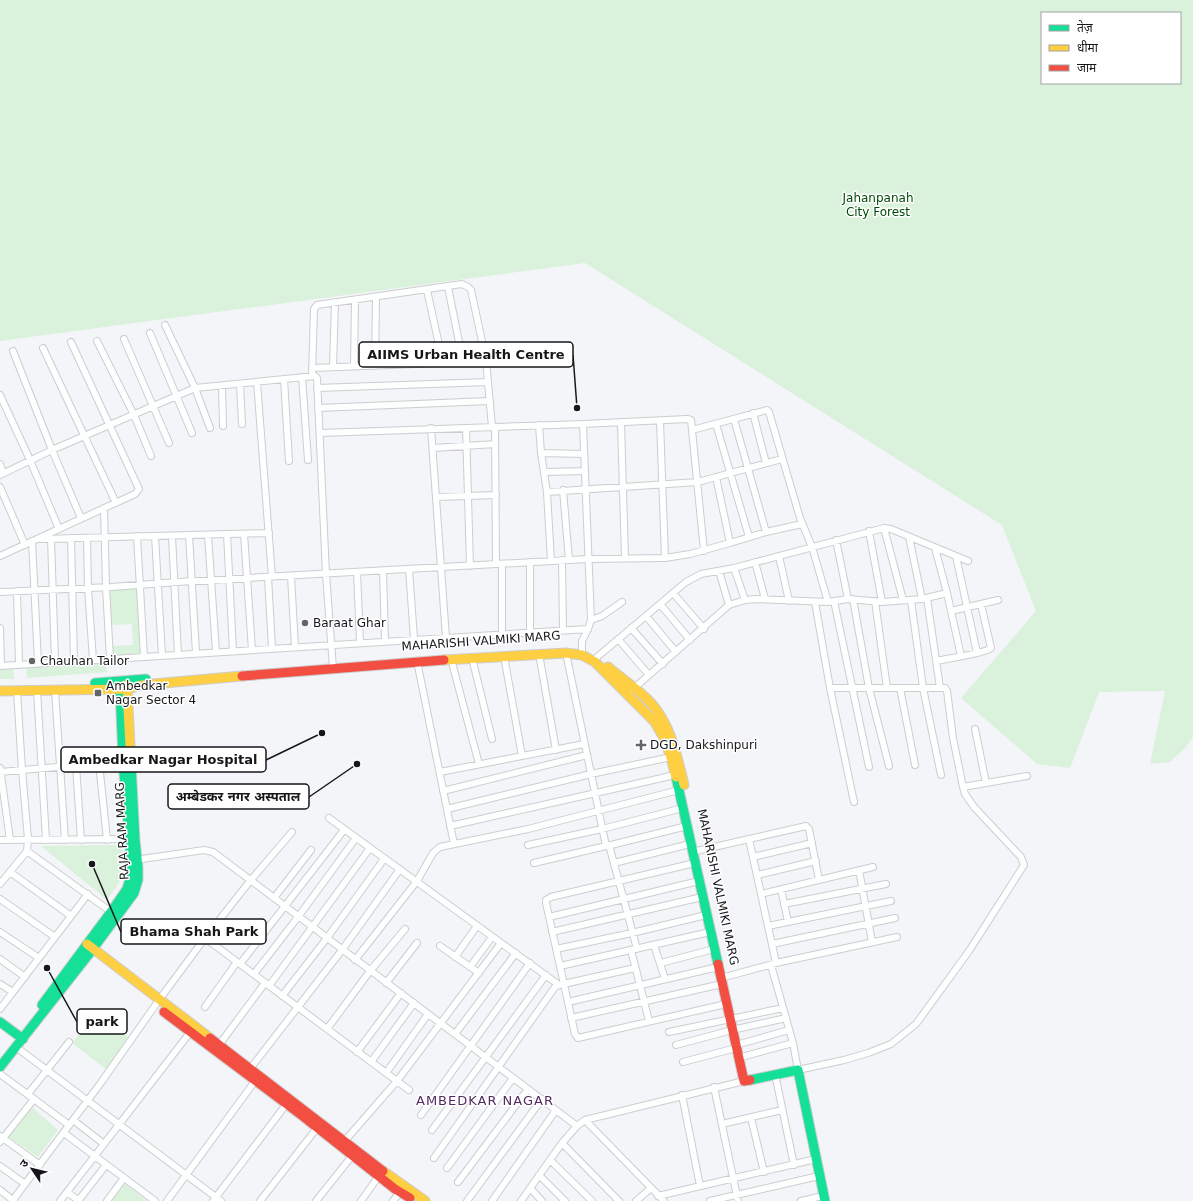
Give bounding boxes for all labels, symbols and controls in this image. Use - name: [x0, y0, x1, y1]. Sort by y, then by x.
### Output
- legend: [1041, 12, 1181, 84]
- text: तेज़: [1077, 20, 1094, 35]
- text: धीमा: [1077, 40, 1099, 55]
- text: जाम: [1077, 61, 1097, 75]
- park label: Jahanpanah City Forest: [842, 191, 914, 219]
- callout: AIIMS Urban Health Centre: [359, 342, 573, 367]
- text: AIIMS Urban Health Centre: [367, 347, 565, 362]
- place label: Baraat Ghar: [313, 616, 386, 630]
- marker: Baraat Ghar: [300, 618, 310, 628]
- street label: MAHARISHI VALMIKI MARG: [401, 628, 561, 654]
- place label: Chauhan Tailor: [40, 654, 129, 668]
- marker: Chauhan Tailor: [27, 656, 37, 666]
- place label: Ambedkar Nagar Sector 4: [106, 679, 196, 707]
- marker: Ambedkar Nagar Sector 4: [93, 688, 103, 698]
- place label: DGD, Dakshinpuri: [650, 738, 757, 752]
- marker: DGD, Dakshinpuri: [635, 739, 647, 751]
- callout: Ambedkar Nagar Hospital: [61, 747, 266, 772]
- text: Ambedkar Nagar Hospital: [69, 752, 257, 767]
- street label: RAJA RAM MARG: [112, 782, 132, 880]
- callout: अम्बेडकर नगर अस्पताल: [168, 784, 309, 809]
- text: अम्बेडकर नगर अस्पताल: [176, 789, 301, 804]
- street label: MAHARISHI VALMIKI MARG: [695, 808, 741, 966]
- callout: Bhama Shah Park: [121, 919, 266, 944]
- text: Bhama Shah Park: [130, 924, 259, 939]
- callout: park: [77, 1009, 127, 1034]
- text: park: [85, 1014, 119, 1029]
- district label: AMBEDKAR NAGAR: [416, 1093, 554, 1108]
- north arrow: [12, 1149, 52, 1189]
- text: उ: [17, 1157, 32, 1170]

